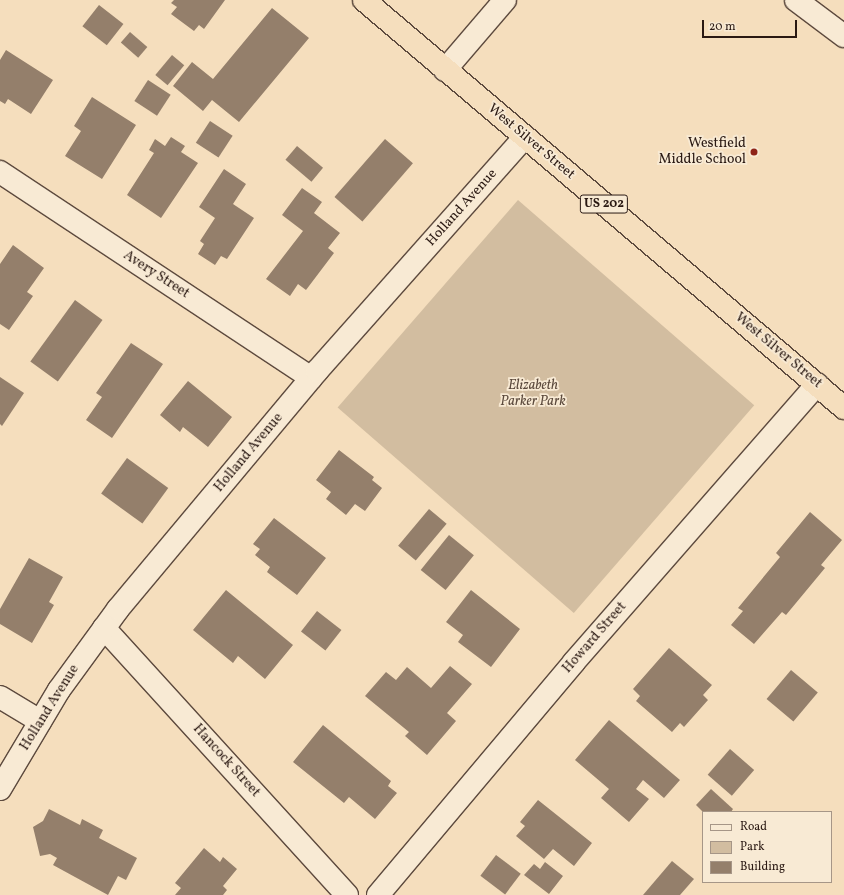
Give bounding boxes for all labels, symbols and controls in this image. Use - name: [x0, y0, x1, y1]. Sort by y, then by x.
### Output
- scale bar: [704, 12, 799, 38]
- text: 20 m: [709, 19, 736, 35]
- street label: West Silver Street: [484, 101, 578, 183]
- place label: Westfield Middle School: [658, 136, 746, 168]
- marker: Westfield Middle School: [749, 147, 759, 157]
- street label: Holland Avenue: [423, 166, 501, 250]
- road number: US 202: [579, 193, 629, 215]
- street label: Avery Street: [120, 247, 192, 303]
- street label: West Silver Street: [731, 310, 825, 392]
- park label: Elizabeth Parker Park: [500, 378, 566, 410]
- street label: Holland Avenue: [211, 410, 287, 496]
- street label: Howard Street: [559, 599, 631, 677]
- street label: Holland Avenue: [17, 662, 83, 754]
- street label: Hancock Street: [189, 721, 263, 801]
- legend: [702, 811, 832, 883]
- text: Road: [740, 819, 767, 835]
- text: Park: [740, 839, 765, 855]
- text: Building: [740, 859, 785, 875]

